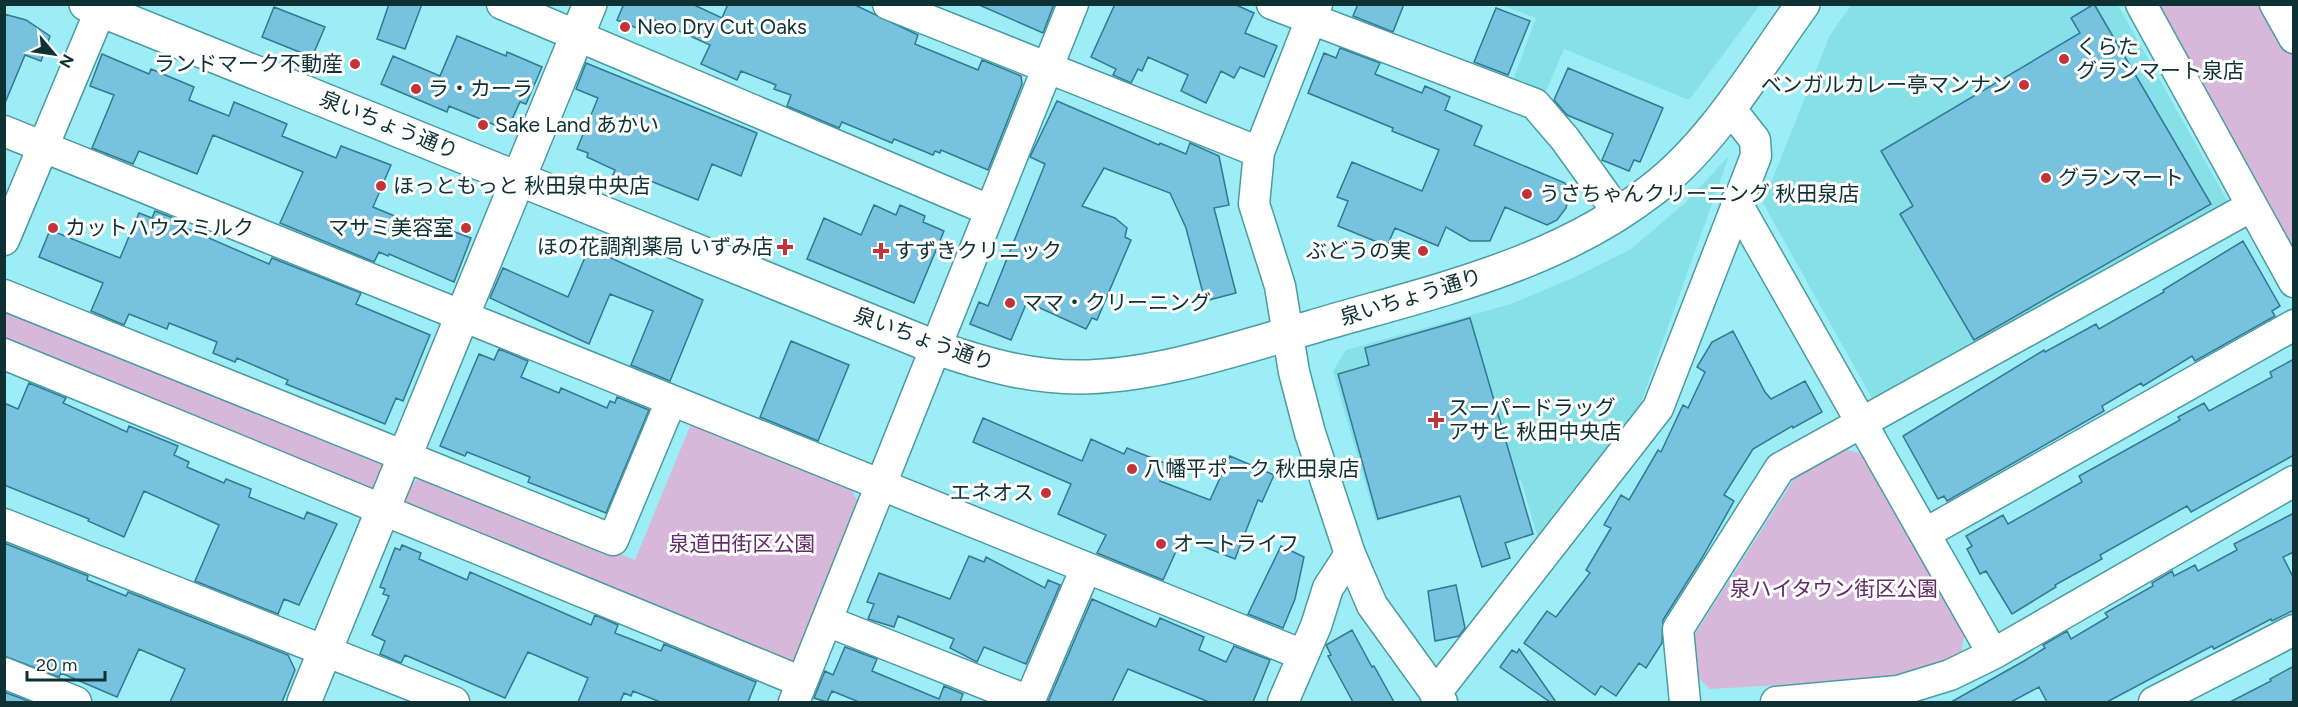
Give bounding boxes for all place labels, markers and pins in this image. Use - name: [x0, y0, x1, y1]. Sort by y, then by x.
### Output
- place label: Neo Dry Cut Oaks: [637, 14, 807, 39]
- marker: Neo Dry Cut Oaks: [618, 20, 632, 34]
- place label: くらた グランマート泉店: [2076, 34, 2244, 83]
- place label: ランドマーク不動産: [154, 51, 343, 76]
- marker: くらた グランマート泉店: [2057, 52, 2071, 66]
- marker: ランドマーク不動産: [348, 57, 362, 71]
- place label: ベンガルカレー亭マンナン: [1761, 72, 2012, 97]
- place label: ラ・カーラ: [428, 76, 533, 101]
- marker: ベンガルカレー亭マンナン: [2017, 78, 2031, 92]
- marker: ラ・カーラ: [409, 82, 423, 96]
- place label: Sake Land あかい: [495, 112, 659, 137]
- marker: Sake Land あかい: [476, 118, 490, 132]
- place label: グランマート: [2058, 165, 2184, 190]
- marker: グランマート: [2039, 171, 2053, 185]
- place label: ほっともっと 秋田泉中央店: [393, 173, 650, 198]
- marker: ほっともっと 秋田泉中央店: [374, 179, 388, 193]
- place label: うさちゃんクリーニング 秋田泉店: [1539, 181, 1859, 206]
- marker: うさちゃんクリーニング 秋田泉店: [1520, 187, 1534, 201]
- place label: カットハウスミルク: [65, 215, 254, 240]
- place label: マサミ美容室: [328, 215, 454, 240]
- marker: カットハウスミルク: [46, 221, 60, 235]
- marker: マサミ美容室: [459, 221, 473, 235]
- place label: ほの花調剤薬局 いずみ店: [537, 234, 773, 259]
- place label: すずきクリニック: [894, 238, 1062, 263]
- place label: ぶどうの実: [1306, 238, 1411, 263]
- marker: ほの花調剤薬局 いずみ店: [778, 240, 792, 254]
- marker: すずきクリニック: [872, 242, 890, 260]
- marker: ぶどうの実: [1416, 244, 1430, 258]
- place label: ママ・クリーニング: [1022, 290, 1211, 315]
- marker: ママ・クリーニング: [1003, 296, 1017, 310]
- place label: スーパードラッグ アサヒ 秋田中央店: [1448, 395, 1621, 444]
- marker: スーパードラッグ アサヒ 秋田中央店: [1429, 413, 1443, 427]
- place label: 八幡平ポーク 秋田泉店: [1144, 456, 1359, 481]
- marker: 八幡平ポーク 秋田泉店: [1125, 462, 1139, 476]
- place label: エネオス: [950, 480, 1034, 505]
- marker: エネオス: [1039, 486, 1053, 500]
- place label: オートライフ: [1173, 531, 1299, 556]
- marker: オートライフ: [1154, 537, 1168, 551]

